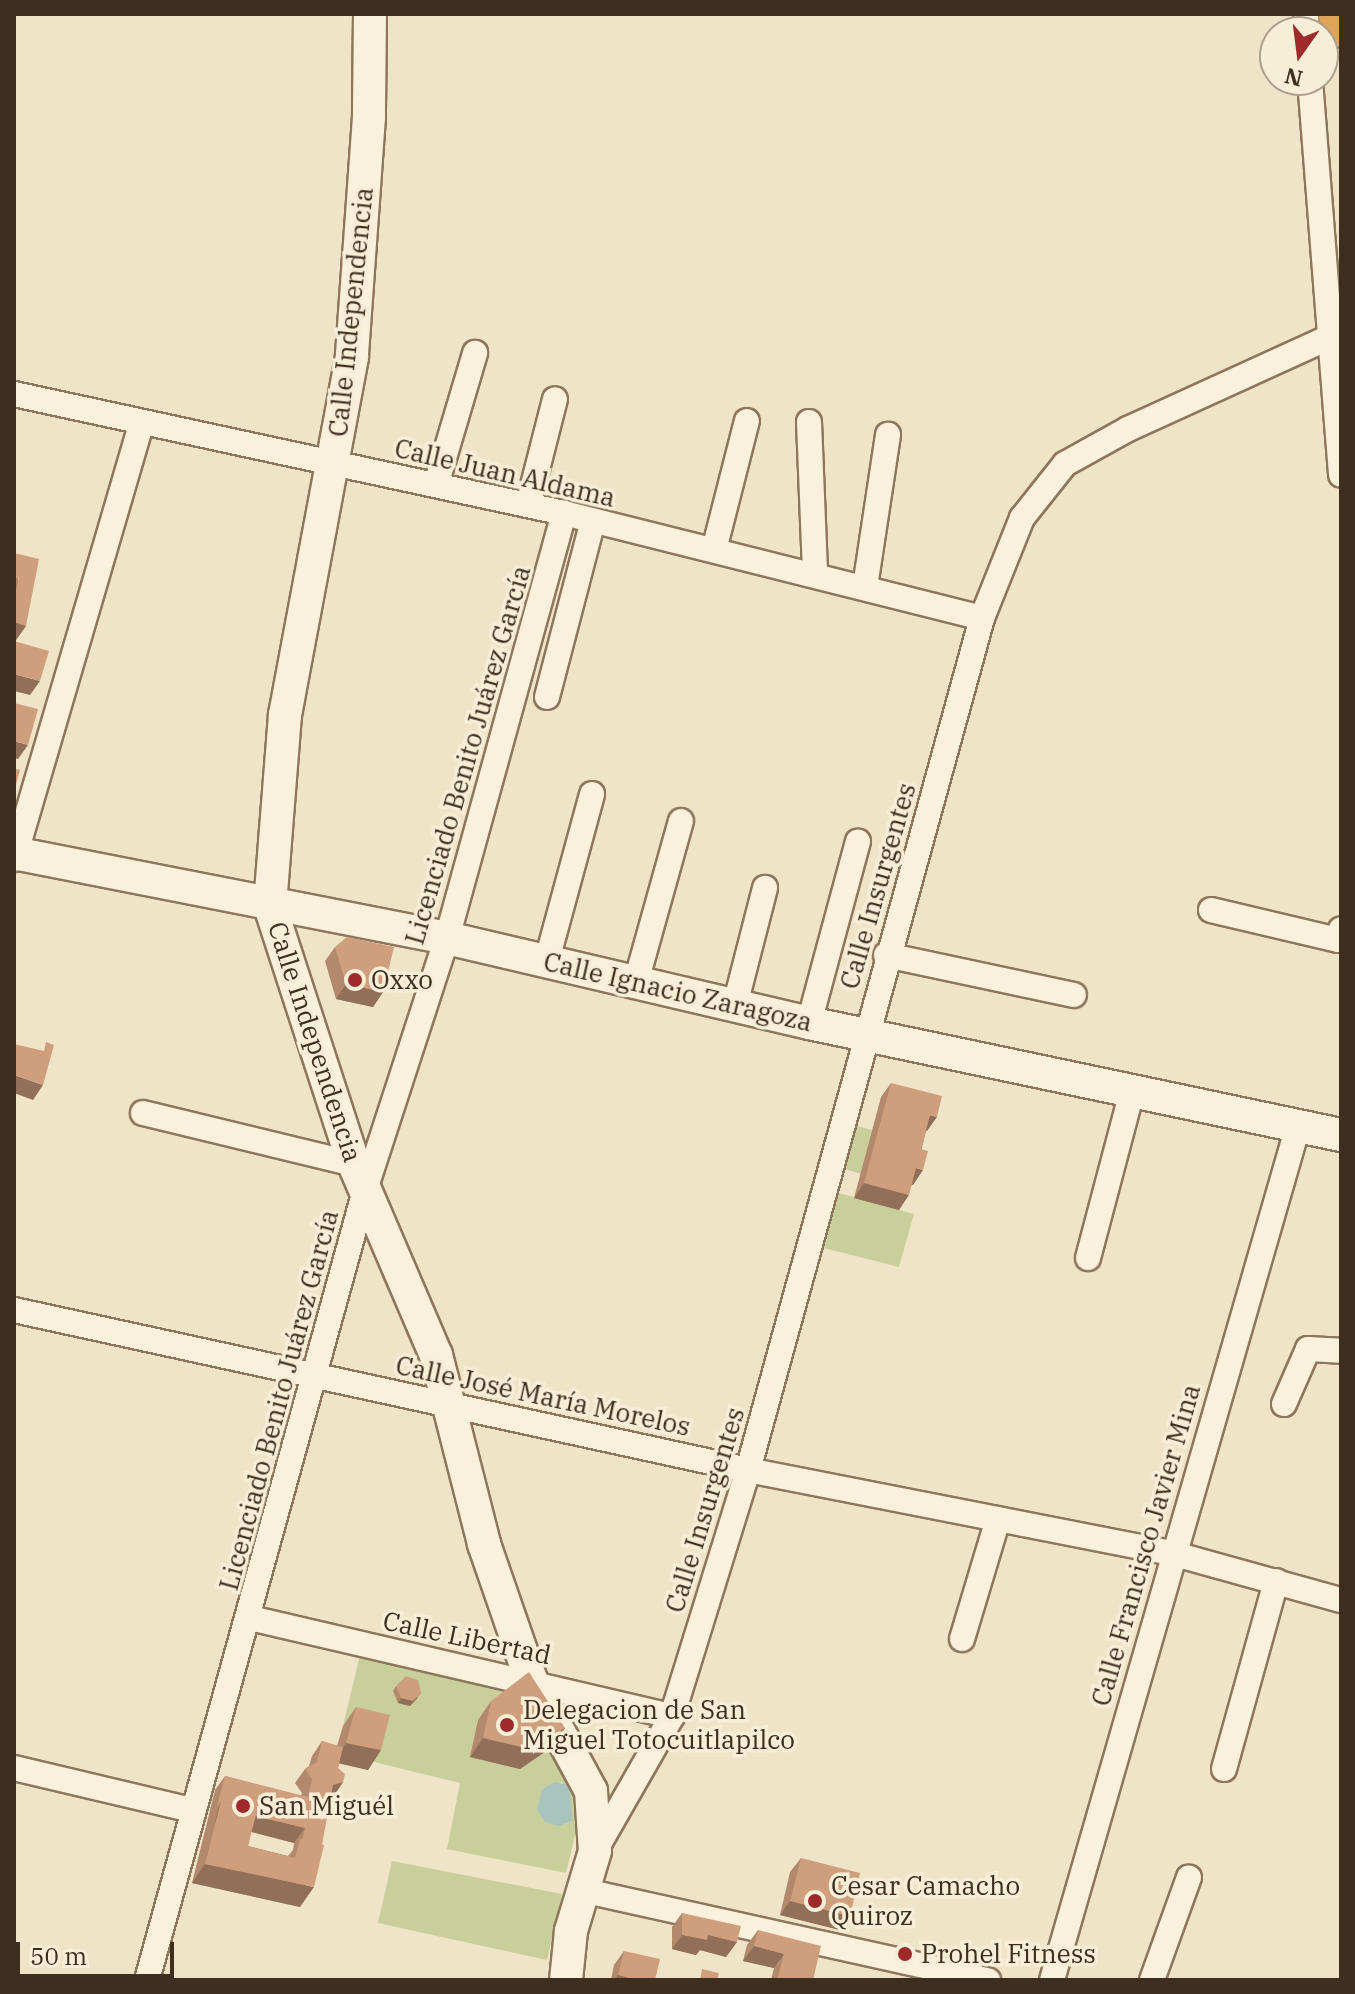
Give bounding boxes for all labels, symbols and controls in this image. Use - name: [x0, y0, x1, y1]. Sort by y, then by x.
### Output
- north arrow: [1259, 16, 1339, 96]
- text: N: [1282, 62, 1306, 94]
- street label: Calle Independencia: [322, 186, 380, 438]
- street label: Calle Juan Aldama: [392, 432, 618, 514]
- street label: Licenciado Benito Juárez García: [399, 562, 537, 948]
- street label: Calle Insurgentes: [834, 780, 922, 992]
- street label: Calle Independencia: [261, 918, 369, 1166]
- street label: Calle Ignacio Zaragoza: [541, 946, 815, 1038]
- place label: Oxxo: [371, 964, 433, 996]
- marker: Oxxo: [346, 971, 364, 989]
- street label: Licenciado Benito Juárez García: [213, 1206, 345, 1594]
- street label: Calle José María Morelos: [393, 1350, 693, 1442]
- street label: Calle Francisco Javier Mina: [1085, 1380, 1207, 1710]
- street label: Calle Insurgentes: [659, 1404, 751, 1616]
- street label: Calle Libertad: [380, 1605, 554, 1671]
- place label: Delegacion de San Miguel Totocuitlapilco: [523, 1694, 795, 1756]
- marker: Delegacion de San Miguel Totocuitlapilco: [498, 1716, 516, 1734]
- place label: San Miguél: [259, 1790, 394, 1822]
- marker: San Miguél: [234, 1797, 252, 1815]
- place label: Cesar Camacho Quiroz: [831, 1870, 1020, 1932]
- marker: Cesar Camacho Quiroz: [806, 1892, 824, 1910]
- scale bar: [20, 1926, 178, 1976]
- place label: Prohel Fitness: [921, 1938, 1096, 1970]
- text: 50 m: [30, 1940, 87, 1972]
- marker: Prohel Fitness: [896, 1945, 914, 1963]

